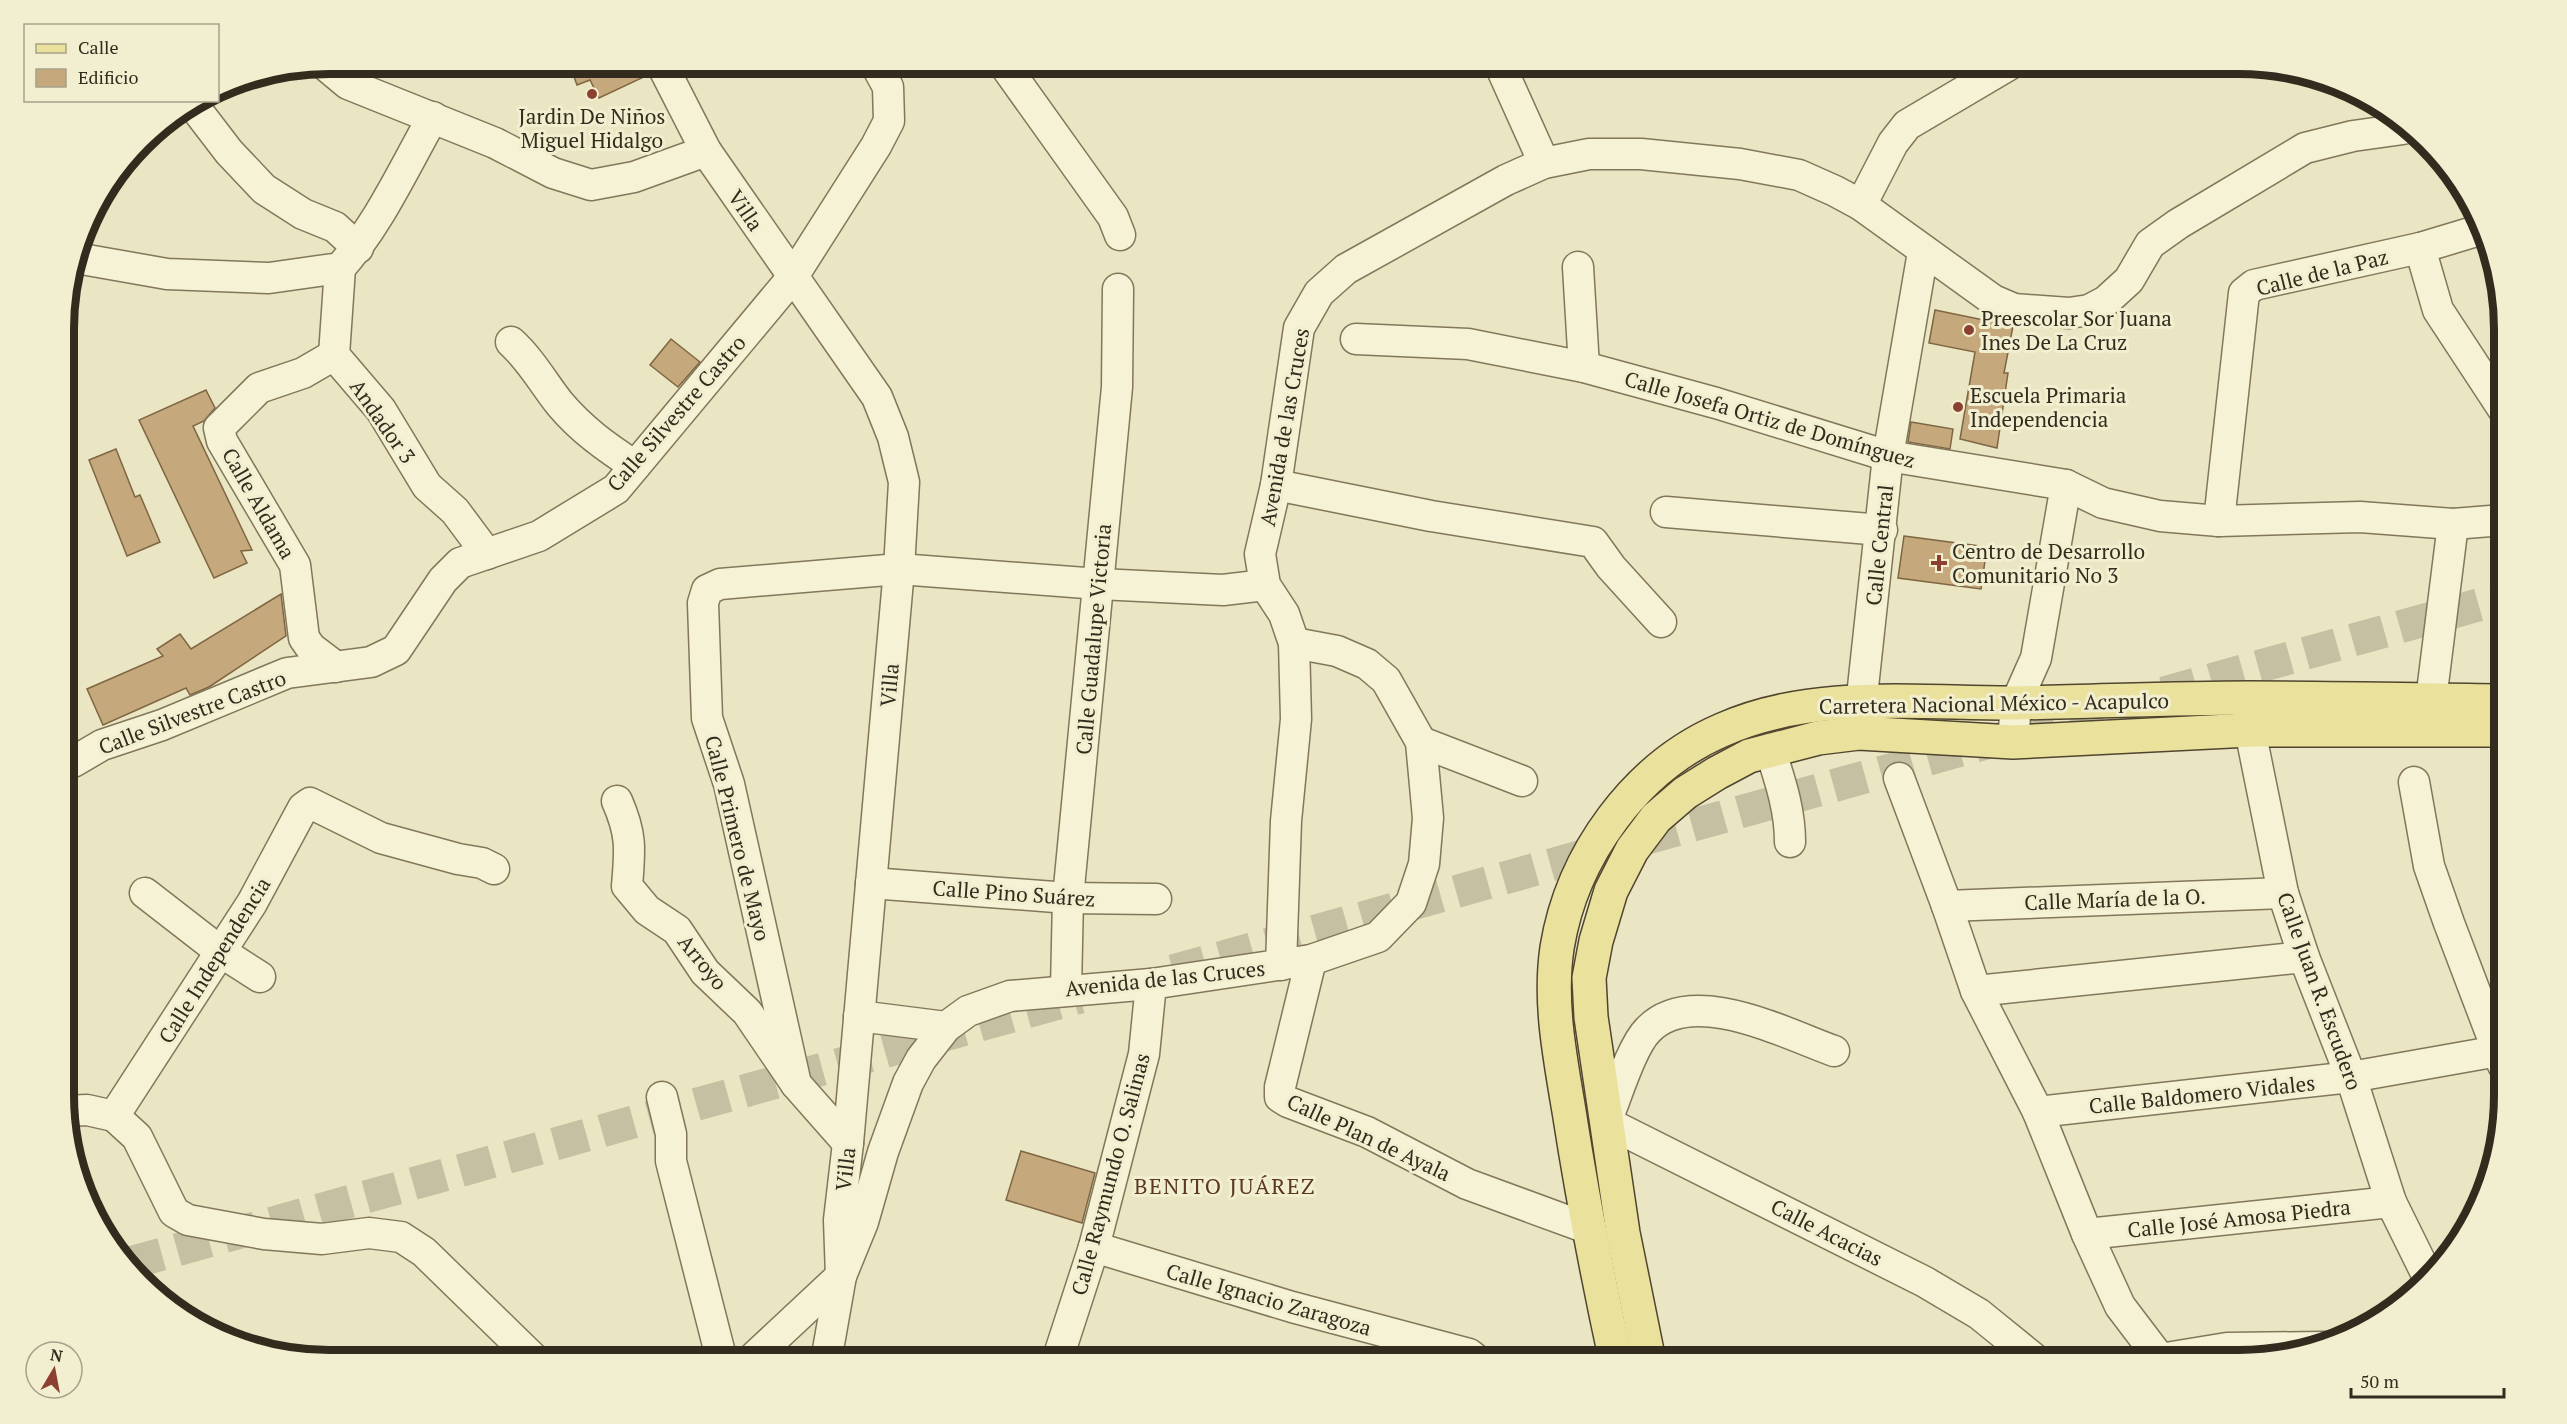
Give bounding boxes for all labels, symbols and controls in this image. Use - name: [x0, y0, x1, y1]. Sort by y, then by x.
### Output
- legend: [24, 24, 219, 102]
- text: Calle: [78, 35, 119, 59]
- text: Edificio: [78, 65, 138, 89]
- marker: Jardin De Niños Miguel Hidalgo: [585, 87, 599, 101]
- place label: Jardin De Niños Miguel Hidalgo: [519, 102, 665, 154]
- street label: Villa: [722, 184, 770, 236]
- street label: Calle de la Paz: [2253, 242, 2391, 302]
- place label: Preescolar Sor Juana Ines De La Cruz: [1981, 304, 2172, 356]
- marker: Preescolar Sor Juana Ines De La Cruz: [1962, 323, 1976, 337]
- street label: Avenida de las Cruces: [1253, 326, 1315, 528]
- street label: Calle Silvestre Castro: [600, 329, 752, 497]
- street label: Calle Josefa Ortiz de Domínguez: [1621, 364, 1919, 474]
- street label: Andador 3: [344, 373, 422, 469]
- place label: Escuela Primaria Independencia: [1970, 381, 2127, 433]
- marker: Escuela Primaria Independencia: [1951, 400, 1965, 414]
- street label: Calle Aldama: [216, 442, 302, 564]
- street label: Calle Central: [1859, 483, 1899, 607]
- street label: Calle Guadalupe Victoria: [1069, 522, 1117, 756]
- place label: Centro de Desarrollo Comunitario No 3: [1952, 537, 2145, 589]
- marker: Centro de Desarrollo Comunitario No 3: [1930, 554, 1948, 572]
- street label: Villa: [873, 662, 905, 708]
- street label: Calle Silvestre Castro: [94, 663, 290, 761]
- street label: Carretera Nacional México - Acapulco: [1819, 686, 2169, 720]
- street label: Calle Primero de Mayo: [699, 732, 777, 944]
- street label: Calle Independencia: [152, 871, 277, 1048]
- street label: Calle Pino Suárez: [932, 873, 1096, 913]
- street label: Calle María de la O.: [2024, 882, 2206, 916]
- street label: Calle Juan R. Escudero: [2271, 888, 2369, 1094]
- street label: Arroyo: [672, 928, 734, 996]
- street label: Avenida de las Cruces: [1064, 954, 1266, 1002]
- street label: Calle Raymundo O. Salinas: [1064, 1050, 1156, 1298]
- street label: Calle Baldomero Vidales: [2087, 1068, 2317, 1120]
- street label: Calle Plan de Ayala: [1283, 1087, 1456, 1187]
- street label: Villa: [828, 1145, 862, 1193]
- district label: BENITO JUÁREZ: [1134, 1171, 1316, 1200]
- street label: Calle Acacias: [1766, 1192, 1888, 1272]
- street label: Calle José Amosa Piedra: [2126, 1192, 2352, 1244]
- street label: Calle Ignacio Zaragoza: [1163, 1256, 1375, 1342]
- north arrow: [24, 1340, 84, 1400]
- text: N: [49, 1343, 64, 1367]
- scale bar: [2351, 1361, 2504, 1399]
- text: 50 m: [2360, 1369, 2400, 1393]

